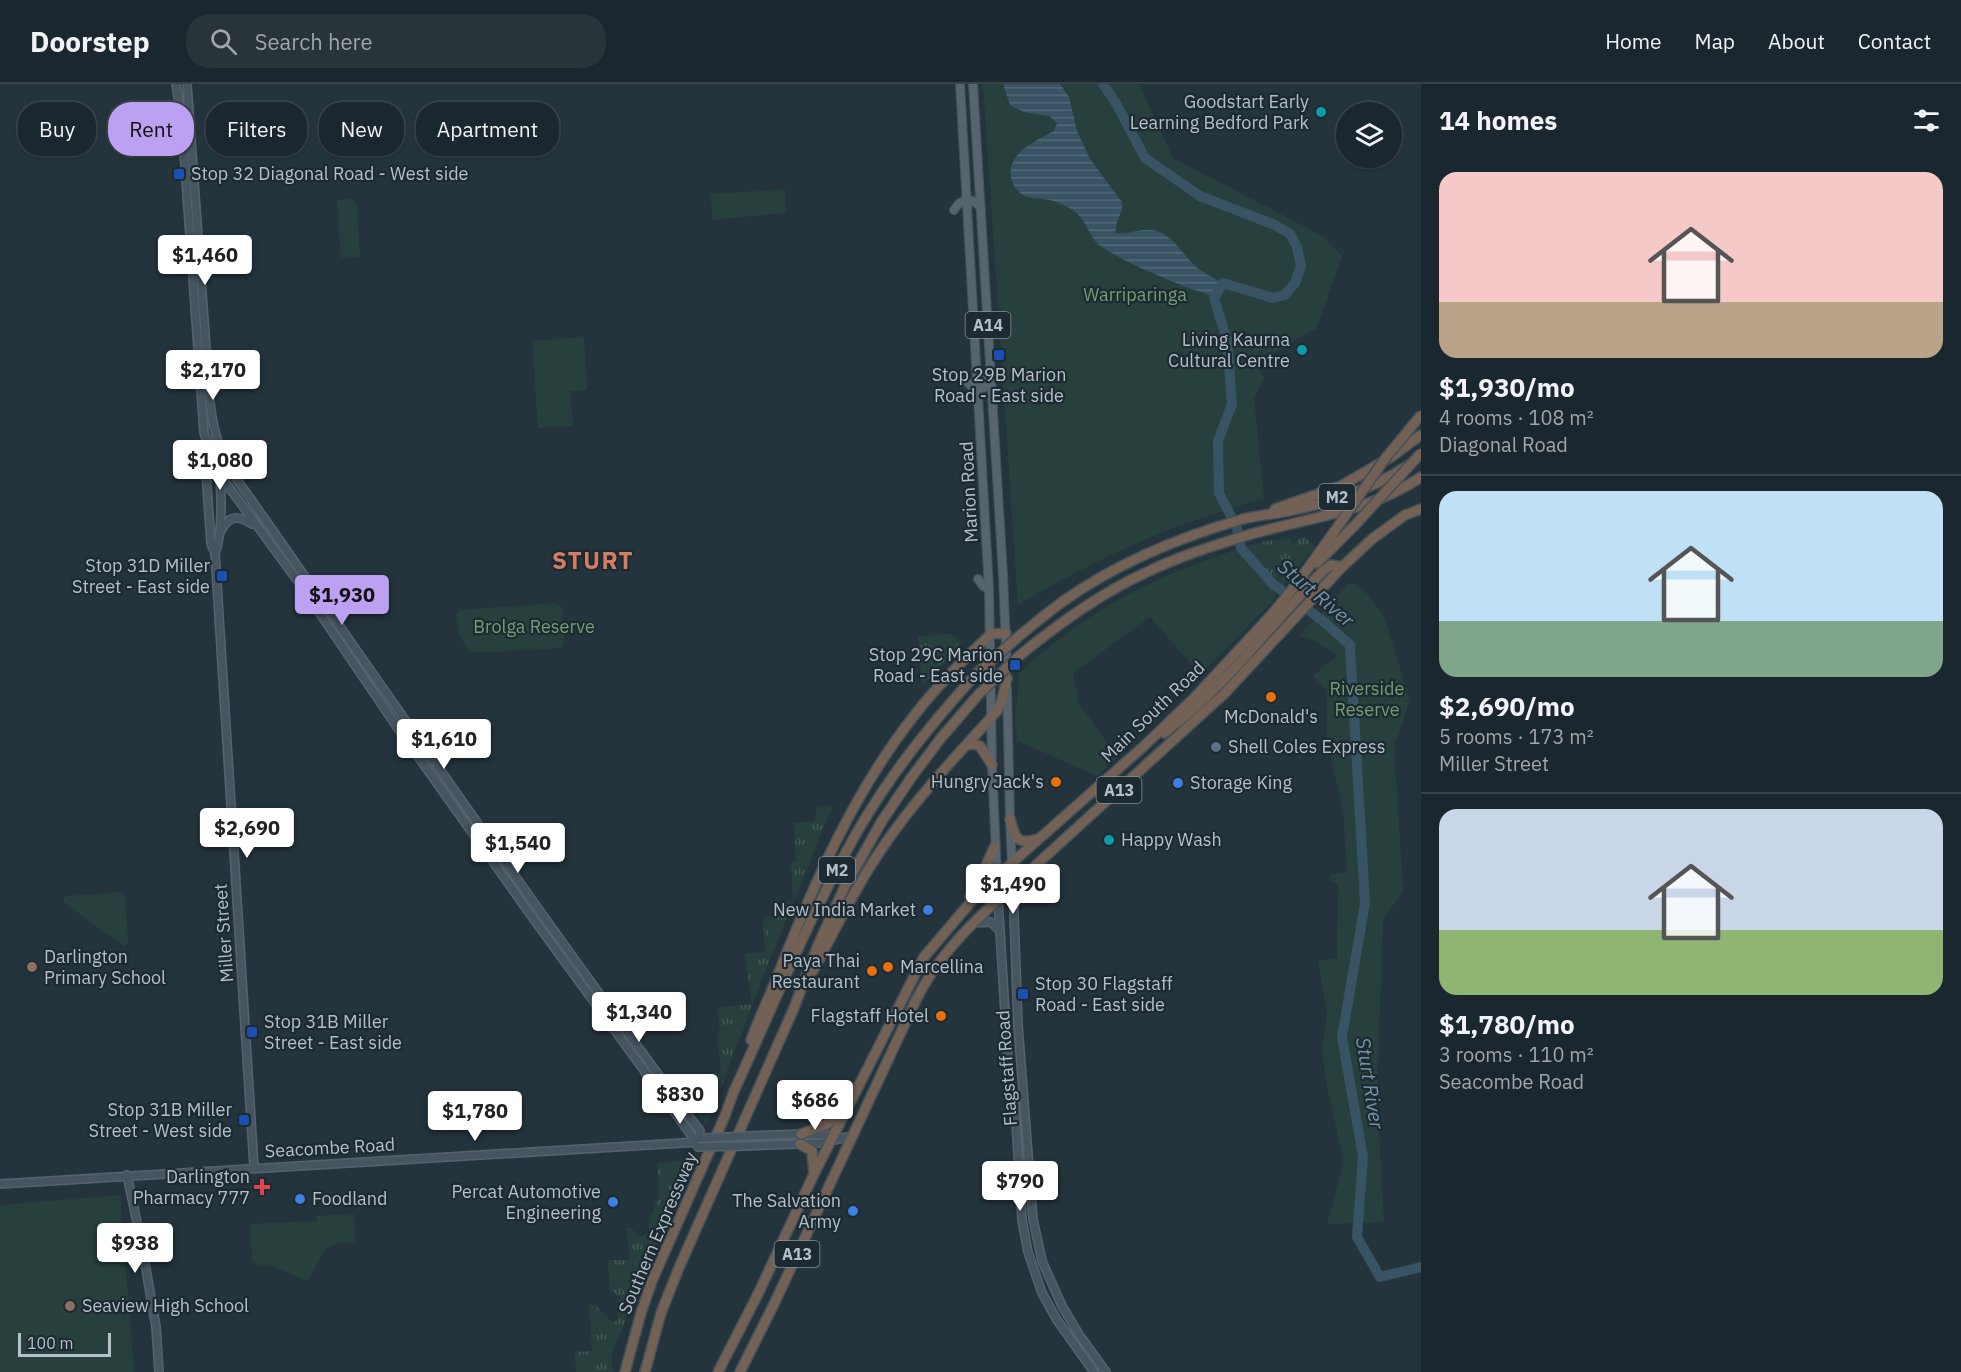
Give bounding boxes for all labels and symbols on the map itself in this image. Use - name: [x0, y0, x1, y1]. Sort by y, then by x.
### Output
- place label: Goodstart Early Learning Bedford Park: [1130, 90, 1310, 134]
- marker: Goodstart Early Learning Bedford Park: [1314, 105, 1328, 119]
- place label: Stop 32 Diagonal Road - West side: [191, 162, 469, 185]
- marker: Stop 32 Diagonal Road - West side: [172, 167, 186, 181]
- pin: $1,460: [156, 235, 254, 286]
- park label: Warriparinga: [1083, 283, 1187, 306]
- road number: A14: [966, 312, 1010, 338]
- place label: Living Kaurna Cultural Centre: [1168, 328, 1290, 372]
- marker: Living Kaurna Cultural Centre: [1295, 343, 1309, 357]
- marker: Stop 29B Marion Road - East side: [992, 348, 1006, 362]
- pin: $2,170: [164, 350, 262, 401]
- place label: Stop 29B Marion Road - East side: [932, 363, 1066, 407]
- pin: $1,080: [171, 440, 269, 491]
- street label: Marion Road: [954, 441, 983, 543]
- road number: M2: [1319, 484, 1355, 510]
- district label: STURT: [552, 544, 634, 576]
- water label: Sturt River: [1272, 553, 1361, 633]
- place label: Stop 31D Miller Street - East side: [72, 554, 210, 598]
- marker: Stop 31D Miller Street - East side: [215, 569, 229, 583]
- pin: $1,930: [293, 575, 391, 626]
- park label: Brolga Reserve: [473, 615, 595, 638]
- place label: Stop 29C Marion Road - East side: [869, 643, 1003, 687]
- street label: Main South Road: [1096, 656, 1210, 767]
- marker: Stop 29C Marion Road - East side: [1008, 658, 1022, 672]
- park label: Riverside Reserve: [1330, 677, 1405, 721]
- marker: McDonald's: [1264, 690, 1278, 704]
- place label: McDonald's: [1224, 705, 1318, 728]
- pin: $1,610: [395, 719, 493, 770]
- place label: Shell Coles Express: [1228, 735, 1385, 758]
- marker: Shell Coles Express: [1209, 740, 1223, 754]
- place label: Hungry Jack's: [931, 770, 1044, 793]
- place label: Storage King: [1190, 771, 1293, 794]
- marker: Hungry Jack's: [1049, 775, 1063, 789]
- marker: Storage King: [1171, 776, 1185, 790]
- road number: A13: [1096, 777, 1142, 803]
- pin: $2,690: [198, 808, 296, 859]
- pin: $1,540: [469, 823, 567, 874]
- place label: Happy Wash: [1121, 828, 1222, 851]
- marker: Happy Wash: [1102, 833, 1116, 847]
- road number: M2: [819, 857, 855, 883]
- pin: $1,490: [964, 864, 1062, 915]
- street label: Miller Street: [209, 883, 238, 983]
- place label: New India Market: [773, 898, 916, 921]
- marker: New India Market: [921, 903, 935, 917]
- place label: Darlington Primary School: [44, 945, 166, 989]
- place label: Paya Thai Restaurant: [771, 949, 860, 993]
- place label: Marcellina: [900, 955, 984, 978]
- marker: Darlington Primary School: [25, 960, 39, 974]
- marker: Marcellina: [881, 960, 895, 974]
- marker: Paya Thai Restaurant: [865, 964, 879, 978]
- place label: Stop 30 Flagstaff Road - East side: [1035, 972, 1173, 1016]
- marker: Stop 30 Flagstaff Road - East side: [1016, 987, 1030, 1001]
- pin: $1,340: [590, 992, 688, 1043]
- place label: Flagstaff Hotel: [811, 1004, 929, 1027]
- marker: Flagstaff Hotel: [934, 1009, 948, 1023]
- street label: Flagstaff Road: [991, 1009, 1022, 1127]
- place label: Stop 31B Miller Street - East side: [264, 1010, 402, 1054]
- marker: Stop 31B Miller Street - East side: [245, 1025, 259, 1039]
- water label: Sturt River: [1350, 1035, 1391, 1131]
- pin: $830: [644, 1074, 716, 1125]
- pin: $686: [779, 1080, 851, 1131]
- pin: $1,780: [426, 1091, 524, 1142]
- place label: Stop 31B Miller Street - West side: [89, 1098, 232, 1142]
- marker: Stop 31B Miller Street - West side: [237, 1113, 251, 1127]
- street label: Seacombe Road: [264, 1133, 396, 1162]
- street label: Southern Expressway: [613, 1148, 702, 1317]
- pin: $790: [984, 1161, 1056, 1212]
- place label: Darlington Pharmacy 777: [133, 1165, 250, 1209]
- marker: Darlington Pharmacy 777: [255, 1180, 269, 1194]
- place label: Percat Automotive Engineering: [452, 1180, 601, 1224]
- place label: Foodland: [312, 1187, 387, 1210]
- place label: The Salvation Army: [732, 1189, 841, 1233]
- marker: Foodland: [293, 1192, 307, 1206]
- marker: Percat Automotive Engineering: [606, 1195, 620, 1209]
- marker: The Salvation Army: [846, 1204, 860, 1218]
- pin: $938: [99, 1223, 171, 1274]
- road number: A13: [774, 1241, 820, 1267]
- place label: Seaview High School: [82, 1294, 249, 1317]
- marker: Seaview High School: [63, 1299, 77, 1313]
- scale bar: [18, 1330, 111, 1358]

